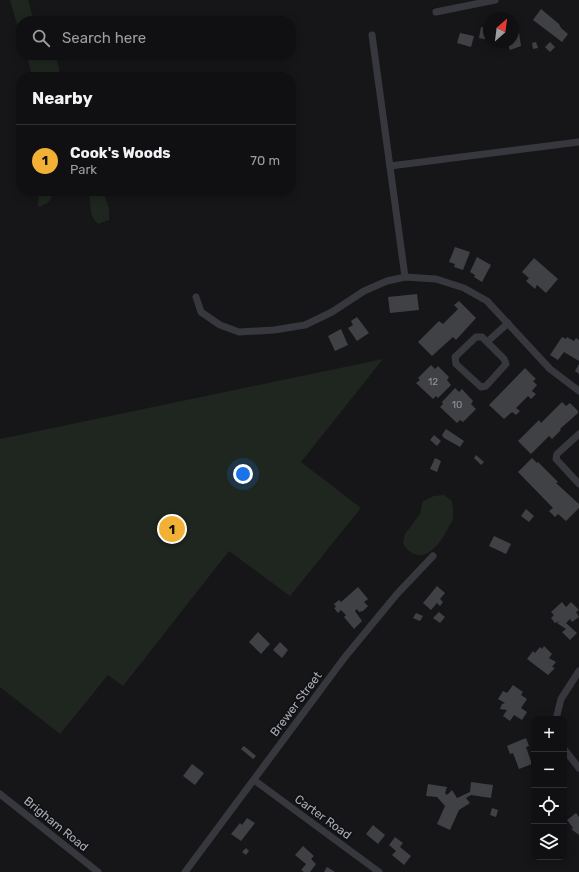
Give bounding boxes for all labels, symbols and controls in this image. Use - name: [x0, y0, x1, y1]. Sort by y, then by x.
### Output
- north arrow: [483, 12, 519, 48]
- search box: [16, 16, 296, 60]
- icon: search: [30, 27, 52, 49]
- text: Search here: [62, 29, 146, 47]
- text: Nearby: [32, 88, 93, 108]
- text: Cook's Woods: [70, 144, 171, 162]
- text: 1: [42, 153, 48, 168]
- text: 70 m: [250, 153, 280, 168]
- text: Park: [70, 162, 97, 177]
- house number: 12: [428, 376, 438, 388]
- house number: 10: [452, 399, 462, 411]
- your location: [233, 464, 253, 484]
- pin: 1: [159, 514, 185, 544]
- street label: Brewer Street: [267, 669, 325, 739]
- map controls: [531, 716, 567, 860]
- button: +: [531, 716, 567, 752]
- button: −: [531, 752, 567, 788]
- button: locate: [531, 788, 567, 824]
- street label: Carter Road: [292, 792, 354, 842]
- street label: Brigham Road: [21, 794, 91, 854]
- button: layers: [531, 824, 567, 860]

